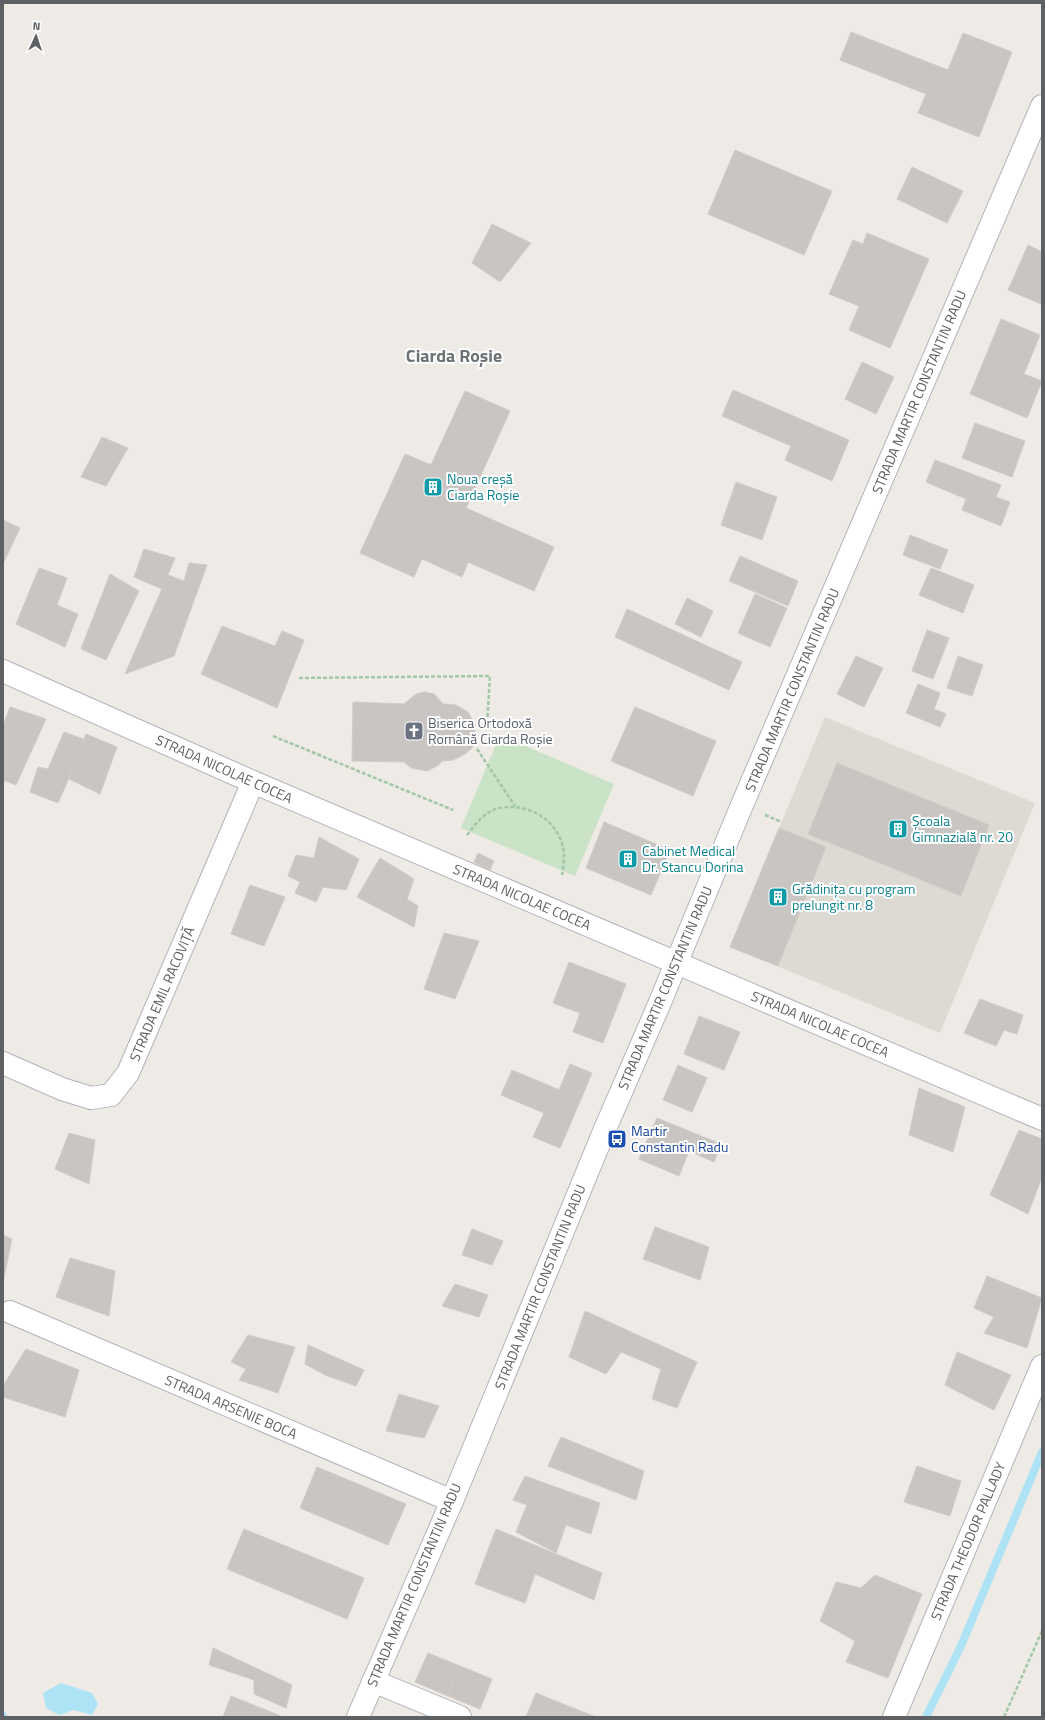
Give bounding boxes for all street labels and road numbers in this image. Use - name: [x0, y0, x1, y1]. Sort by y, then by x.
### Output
- street label: STRADA MARTIR CONSTANTIN RADU: [866, 287, 971, 497]
- street label: STRADA MARTIR CONSTANTIN RADU: [739, 585, 844, 795]
- street label: STRADA NICOLAE COCEA: [152, 729, 297, 808]
- street label: STRADA NICOLAE COCEA: [450, 858, 595, 935]
- street label: STRADA MARTIR CONSTANTIN RADU: [612, 883, 717, 1093]
- street label: STRADA EMIL RACOVIȚĂ: [124, 923, 200, 1065]
- street label: STRADA NICOLAE COCEA: [748, 985, 893, 1062]
- street label: STRADA MARTIR CONSTANTIN RADU: [489, 1181, 590, 1393]
- street label: STRADA ARSENIE BOCA: [162, 1369, 301, 1444]
- street label: STRADA THEODOR PALLADY: [925, 1458, 1011, 1623]
- street label: STRADA MARTIR CONSTANTIN RADU: [361, 1480, 466, 1690]

